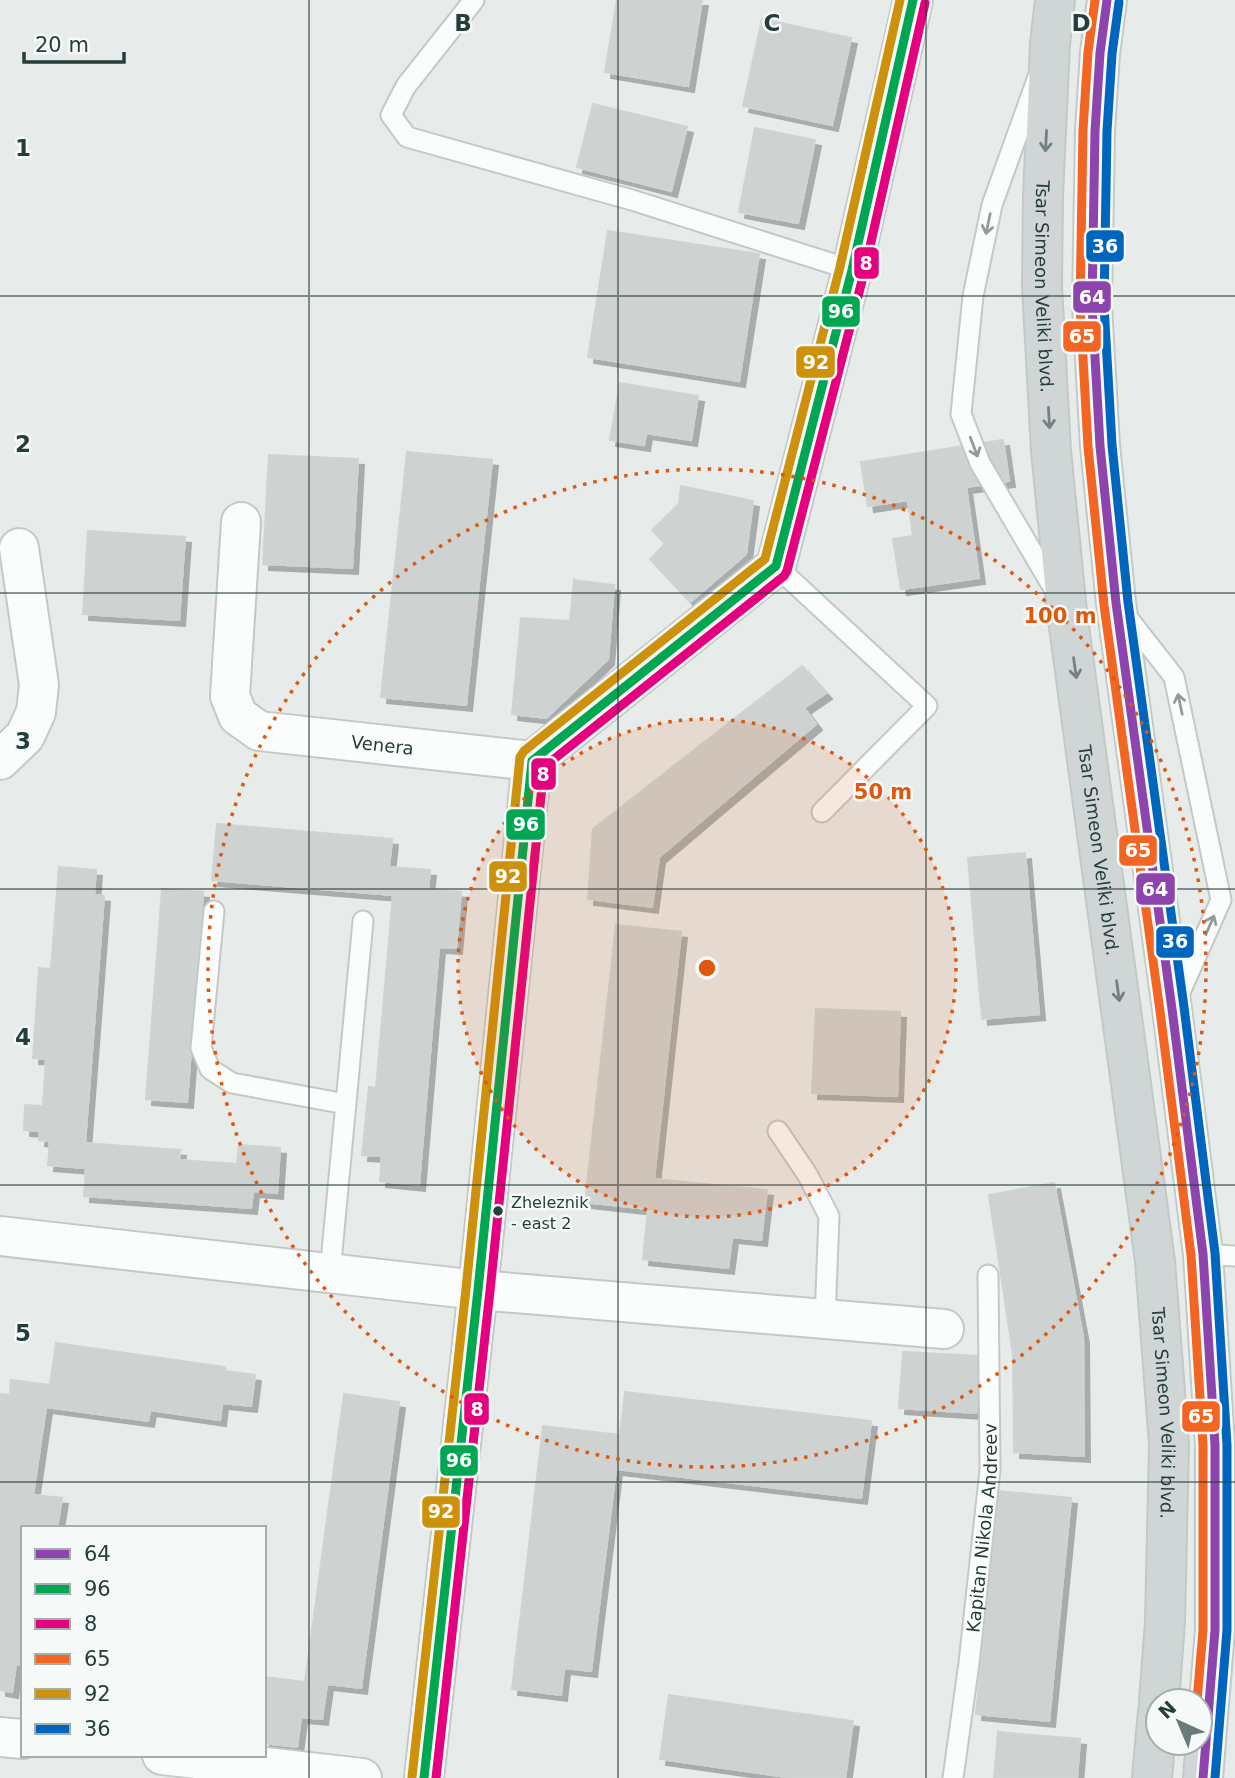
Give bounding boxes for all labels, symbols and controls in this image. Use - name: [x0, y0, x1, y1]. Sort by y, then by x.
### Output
- text: B: [454, 10, 472, 36]
- text: C: [764, 10, 780, 36]
- text: D: [1071, 10, 1091, 36]
- scale bar: [24, 21, 124, 65]
- text: 20 m: [35, 33, 89, 57]
- one-way arrow: [1039, 130, 1052, 153]
- text: 1: [15, 135, 31, 161]
- street label: Tsar Simeon Veliki blvd.: [1031, 179, 1058, 393]
- one-way arrow: [981, 212, 994, 235]
- line badge: 36: [1085, 229, 1125, 263]
- text: 36: [1092, 235, 1118, 257]
- line badge: 8: [853, 246, 880, 280]
- text: 8: [859, 252, 873, 274]
- line badge: 64: [1072, 280, 1112, 314]
- text: 64: [1079, 286, 1105, 308]
- line badge: 96: [821, 295, 861, 328]
- text: 96: [828, 300, 854, 322]
- line badge: 65: [1062, 320, 1102, 353]
- text: 65: [1069, 325, 1095, 347]
- line badge: 92: [795, 345, 836, 379]
- text: 92: [803, 351, 829, 373]
- one-way arrow: [1043, 406, 1056, 428]
- text: 2: [15, 431, 31, 457]
- one-way arrow: [968, 435, 981, 457]
- text: 100 m: [1023, 604, 1097, 628]
- one-way arrow: [1068, 656, 1081, 679]
- one-way arrow: [1172, 693, 1186, 716]
- text: 3: [15, 728, 31, 754]
- street label: Venera: [350, 731, 415, 758]
- street label: Tsar Simeon Veliki blvd.: [1075, 743, 1124, 957]
- line badge: 8: [530, 757, 557, 791]
- text: 8: [536, 763, 550, 785]
- text: 50 m: [854, 780, 912, 804]
- line badge: 96: [505, 808, 546, 841]
- text: 96: [513, 813, 539, 835]
- line badge: 65: [1118, 834, 1158, 867]
- text: 65: [1125, 839, 1151, 861]
- line badge: 92: [488, 860, 528, 893]
- text: 92: [495, 865, 521, 887]
- line badge: 64: [1135, 872, 1176, 906]
- text: 64: [1142, 878, 1168, 900]
- one-way arrow: [1204, 915, 1217, 936]
- line badge: 36: [1155, 925, 1195, 959]
- text: 36: [1162, 930, 1188, 952]
- centre of rings: [695, 956, 719, 980]
- one-way arrow: [1112, 979, 1125, 1002]
- text: 4: [15, 1024, 31, 1050]
- place label: Zheleznik - east 2: [511, 1193, 589, 1233]
- marker: Zheleznik - east 2: [491, 1204, 505, 1218]
- street label: Tsar Simeon Veliki blvd.: [1148, 1305, 1180, 1519]
- text: 5: [15, 1320, 31, 1346]
- line badge: 8: [463, 1392, 490, 1426]
- text: 8: [470, 1398, 484, 1420]
- line badge: 65: [1181, 1400, 1221, 1433]
- text: 65: [1188, 1405, 1214, 1427]
- street label: Kapitan Nikola Andreev: [962, 1423, 1001, 1634]
- line badge: 96: [439, 1444, 479, 1477]
- text: 96: [446, 1449, 472, 1471]
- line badge: 92: [421, 1495, 461, 1529]
- text: 92: [428, 1500, 454, 1522]
- legend: [21, 1526, 266, 1757]
- text: 64: [84, 1542, 111, 1566]
- text: 96: [84, 1577, 111, 1601]
- text: 8: [84, 1612, 97, 1636]
- text: 65: [84, 1647, 111, 1671]
- text: 92: [84, 1682, 111, 1706]
- north arrow: [1144, 1687, 1214, 1757]
- text: N: [1154, 1696, 1181, 1723]
- text: 36: [84, 1717, 111, 1741]

